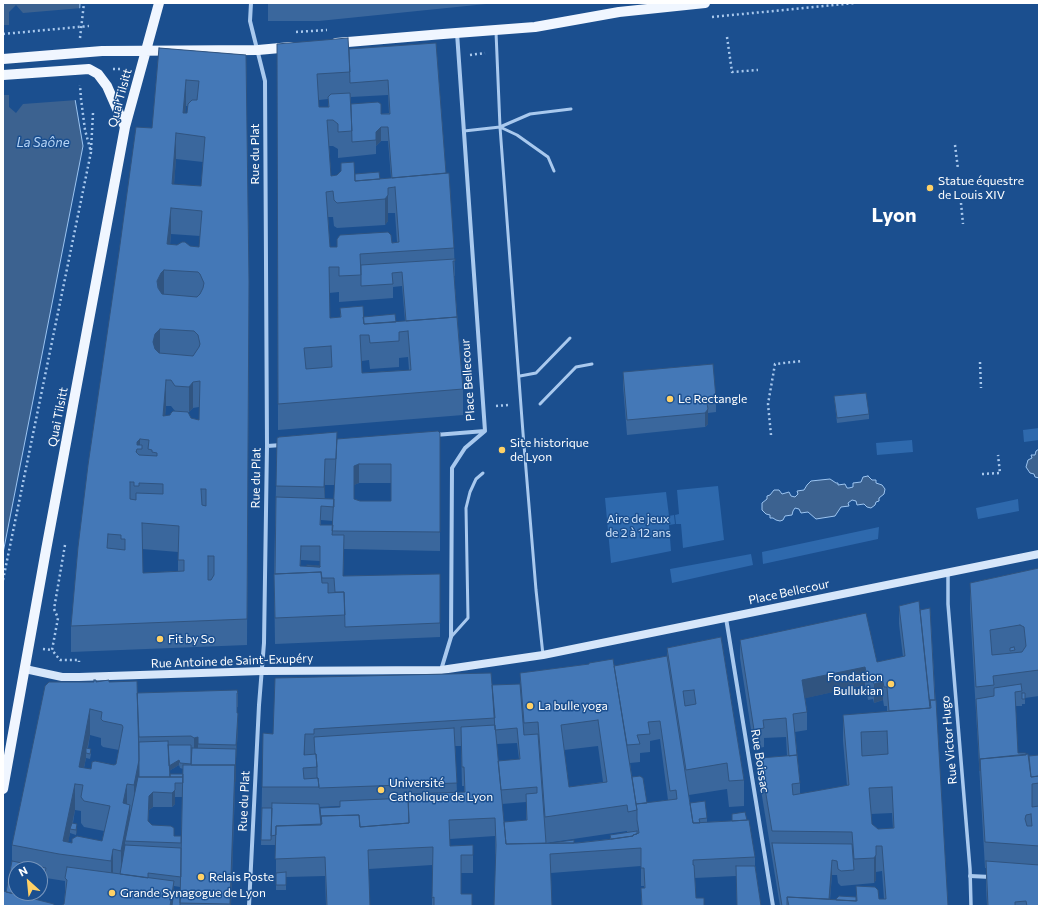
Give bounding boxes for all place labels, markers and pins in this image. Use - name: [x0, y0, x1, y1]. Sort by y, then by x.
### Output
- place label: Statue équestre de Louis XIV: [938, 174, 1024, 202]
- marker: Statue équestre de Louis XIV: [925, 183, 935, 193]
- place label: Le Rectangle: [678, 392, 747, 406]
- marker: Le Rectangle: [665, 394, 675, 404]
- place label: Site historique de Lyon: [510, 436, 589, 464]
- marker: Site historique de Lyon: [497, 445, 507, 455]
- place label: Fit by So: [168, 632, 215, 646]
- marker: Fit by So: [155, 634, 165, 644]
- place label: Fondation Bullukian: [827, 670, 883, 698]
- marker: Fondation Bullukian: [886, 679, 896, 689]
- place label: La bulle yoga: [538, 699, 608, 713]
- marker: La bulle yoga: [525, 701, 535, 711]
- place label: Université Catholique de Lyon: [389, 776, 493, 804]
- marker: Université Catholique de Lyon: [376, 785, 386, 795]
- place label: Relais Poste: [209, 870, 274, 884]
- marker: Relais Poste: [196, 872, 206, 882]
- place label: Grande Synagogue de Lyon: [120, 886, 266, 900]
- marker: Grande Synagogue de Lyon: [107, 888, 117, 898]

